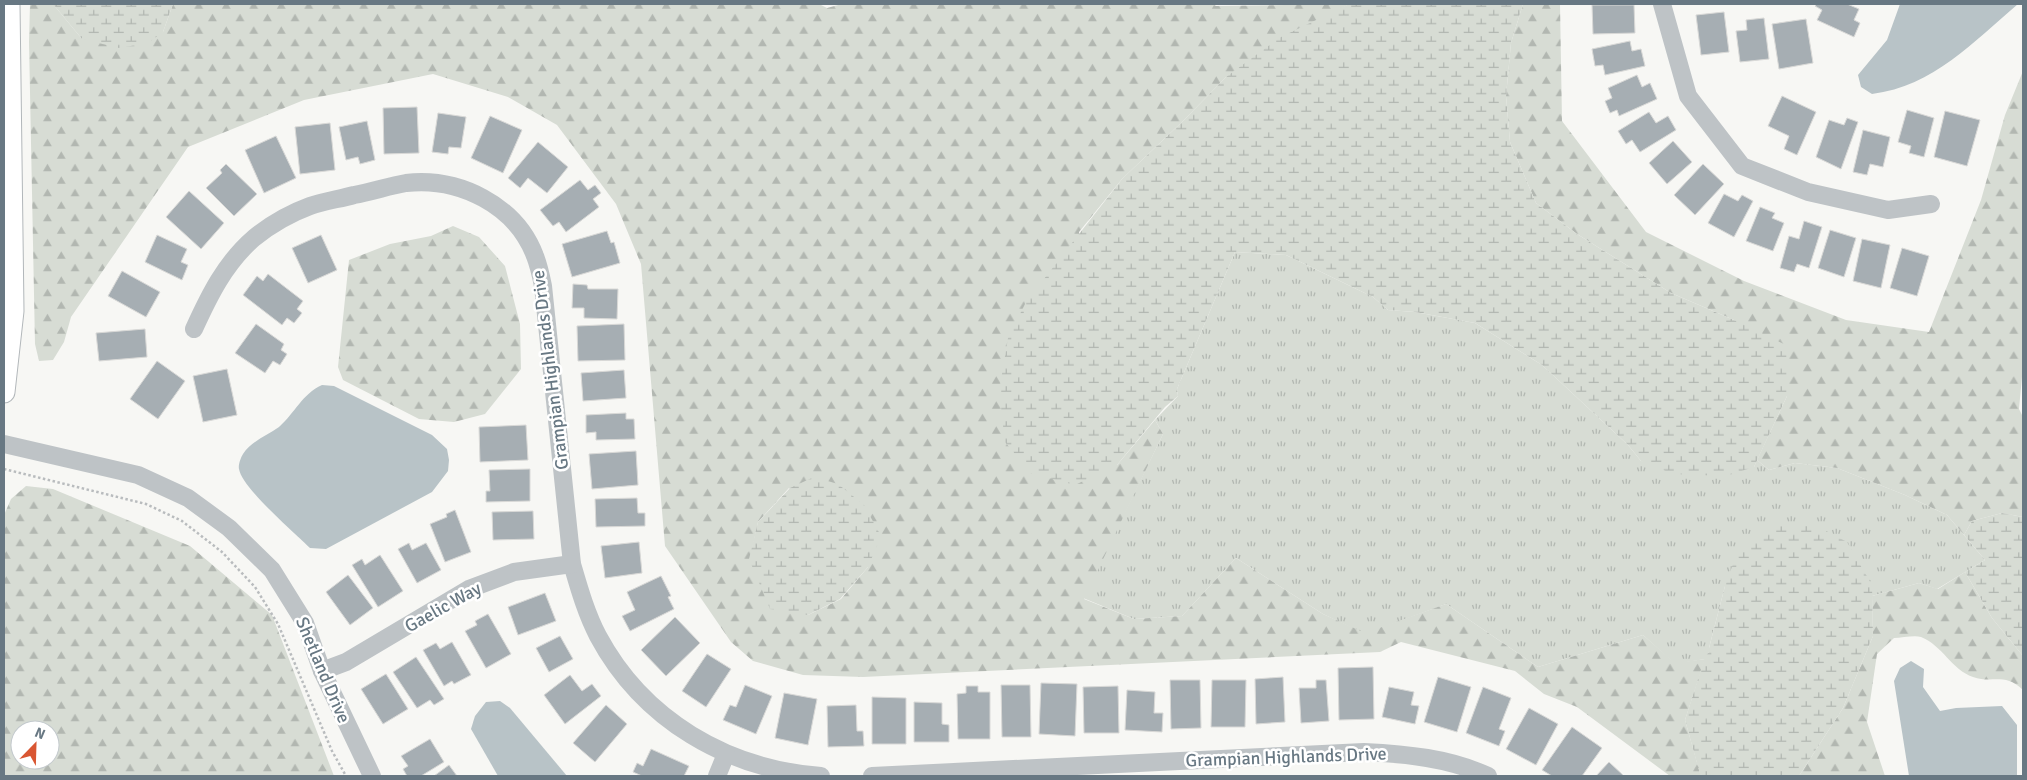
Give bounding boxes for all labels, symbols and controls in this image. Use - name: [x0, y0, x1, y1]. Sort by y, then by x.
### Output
- street label: Grampian Highlands Drive: [527, 269, 573, 471]
- street label: Gaelic Way: [401, 577, 486, 637]
- street label: Shetland Drive: [291, 614, 355, 726]
- north arrow: [10, 720, 60, 770]
- text: N: [32, 724, 48, 743]
- street label: Grampian Highlands Drive: [1185, 742, 1387, 772]

